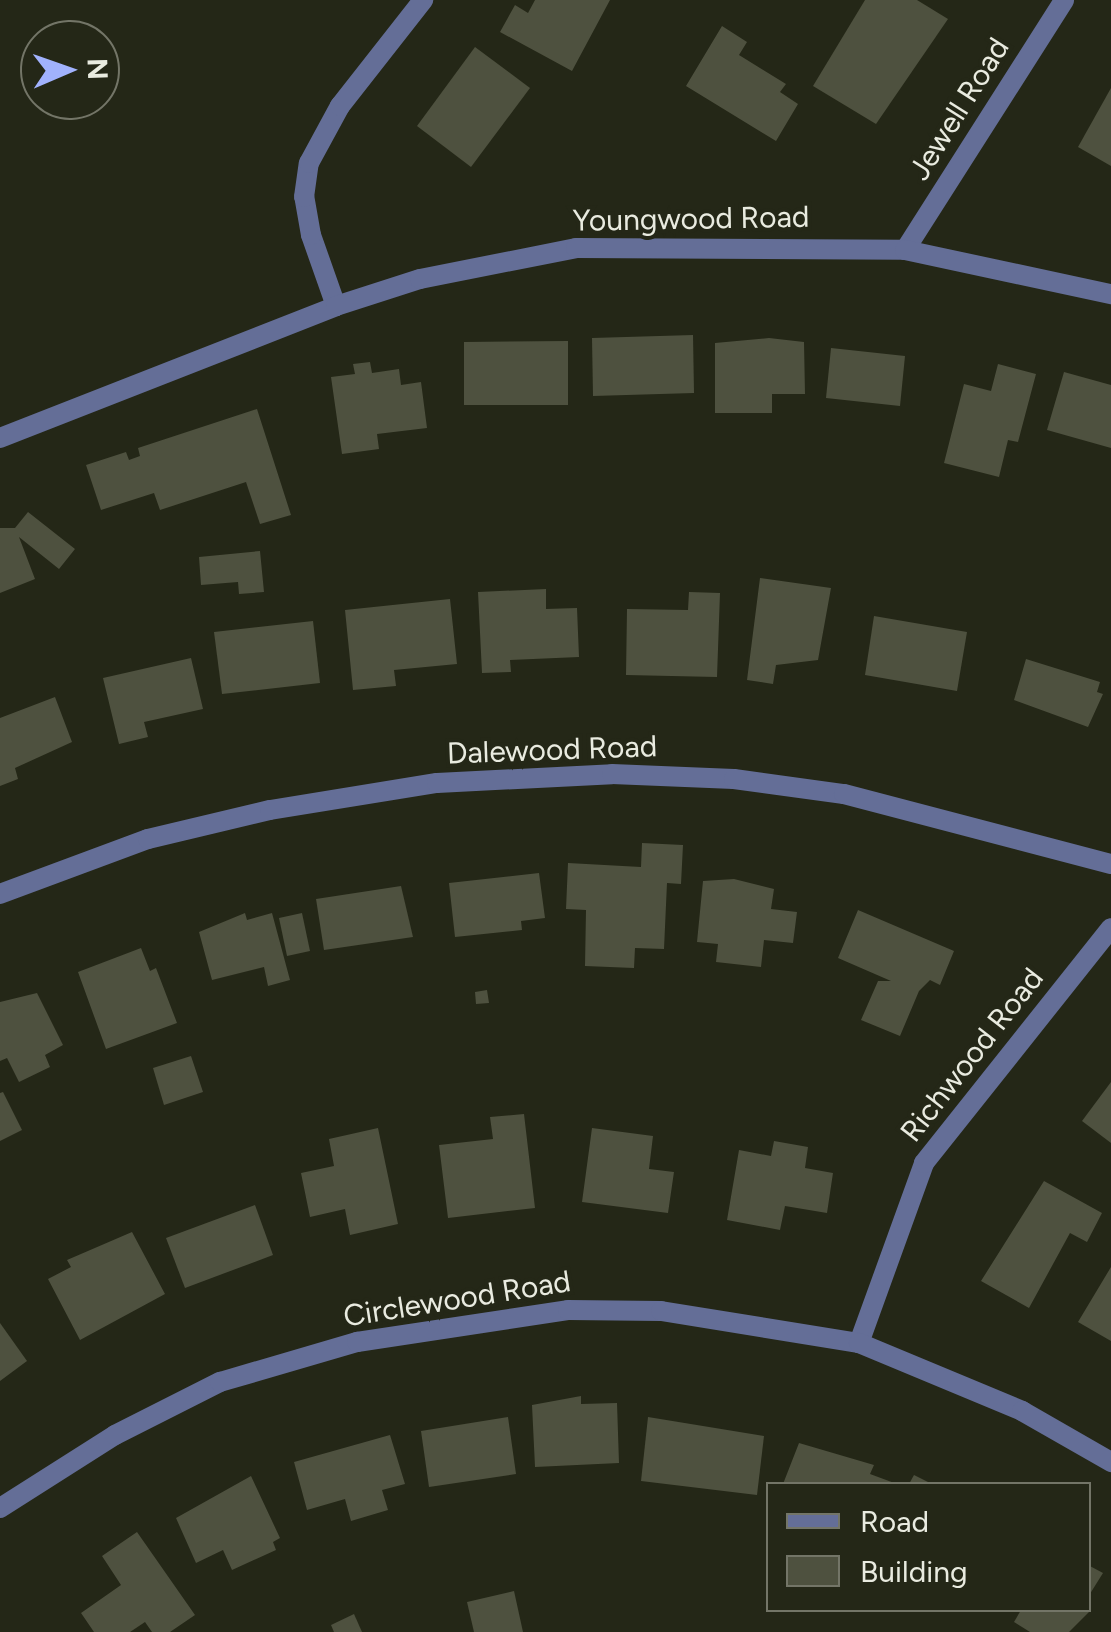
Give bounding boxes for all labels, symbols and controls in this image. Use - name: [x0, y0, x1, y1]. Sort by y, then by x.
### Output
- north arrow: [20, 20, 120, 120]
- street label: Jewell Road: [901, 31, 1017, 187]
- text: N: [81, 58, 115, 80]
- street label: Youngwood Road: [572, 199, 810, 239]
- street label: Dalewood Road: [446, 728, 658, 772]
- street label: Richwood Road: [893, 961, 1051, 1149]
- street label: Circlewood Road: [341, 1263, 573, 1335]
- legend: [766, 1482, 1091, 1612]
- text: Road: [860, 1503, 929, 1540]
- text: Building: [860, 1553, 968, 1590]

